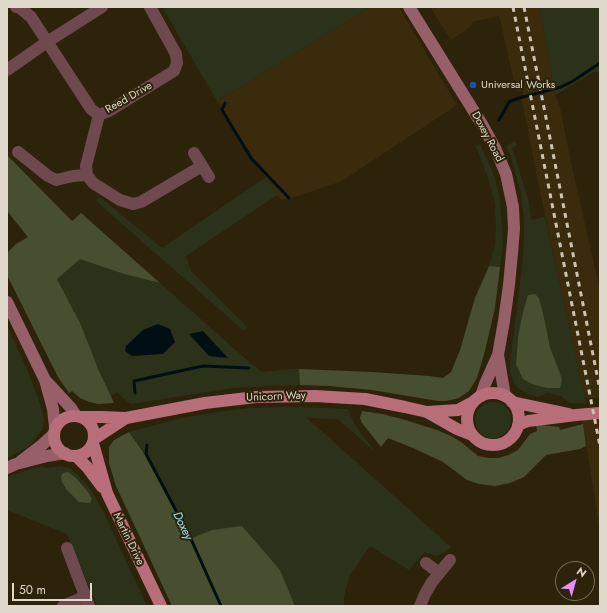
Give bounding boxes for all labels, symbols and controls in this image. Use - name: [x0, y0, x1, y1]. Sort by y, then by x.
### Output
- place label: Universal Works: [481, 78, 555, 92]
- street label: Reed Drive: [103, 79, 155, 117]
- marker: Universal Works: [468, 80, 478, 90]
- street label: Doxey Road: [468, 110, 506, 164]
- street label: Unicorn Way: [246, 389, 306, 405]
- water label: Doxey: [169, 509, 195, 543]
- street label: Martin Drive: [110, 510, 146, 568]
- north arrow: [555, 561, 595, 601]
- text: N: [573, 563, 590, 581]
- scale bar: [14, 575, 94, 601]
- text: 50 m: [19, 581, 46, 599]

